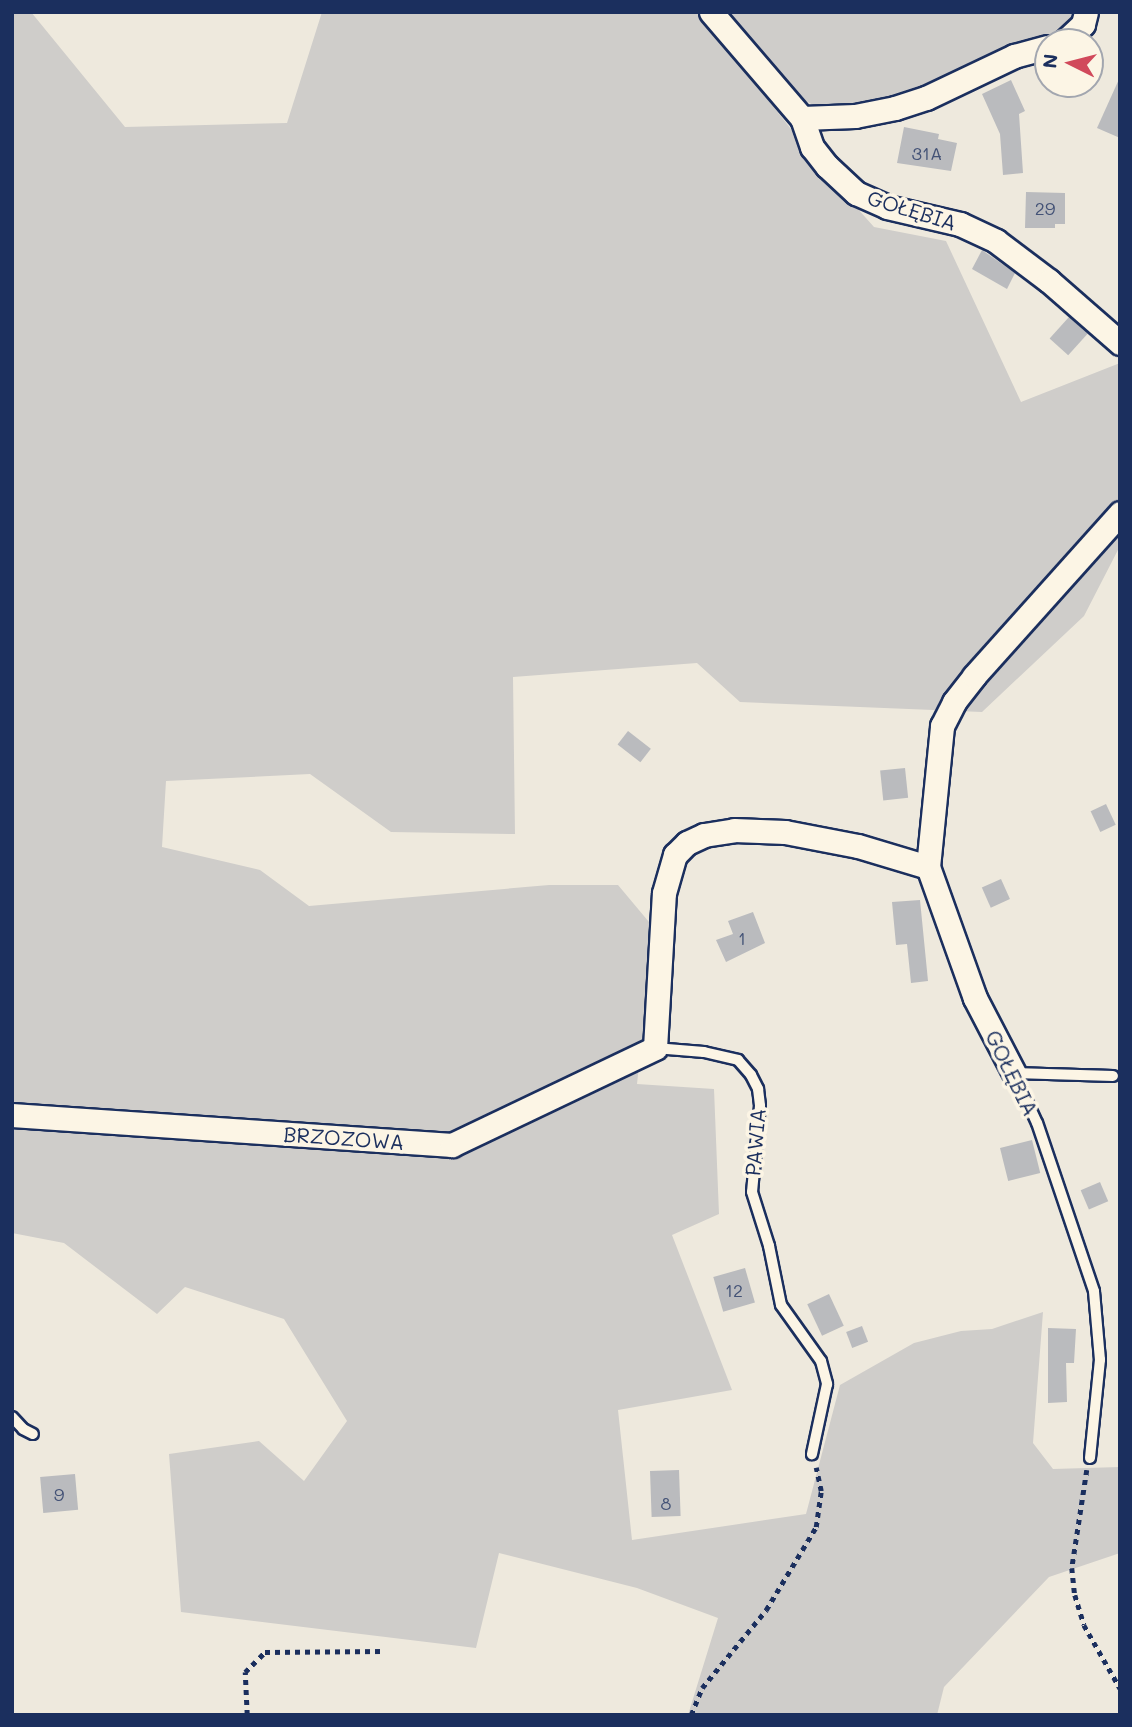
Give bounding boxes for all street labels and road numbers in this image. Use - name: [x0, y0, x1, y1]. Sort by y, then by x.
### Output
- street label: GOŁĘBIA: [864, 184, 960, 236]
- street label: GOŁĘBIA: [981, 1026, 1043, 1120]
- street label: PAWIA: [739, 1107, 771, 1177]
- street label: BRZOZOWA: [283, 1121, 405, 1155]

